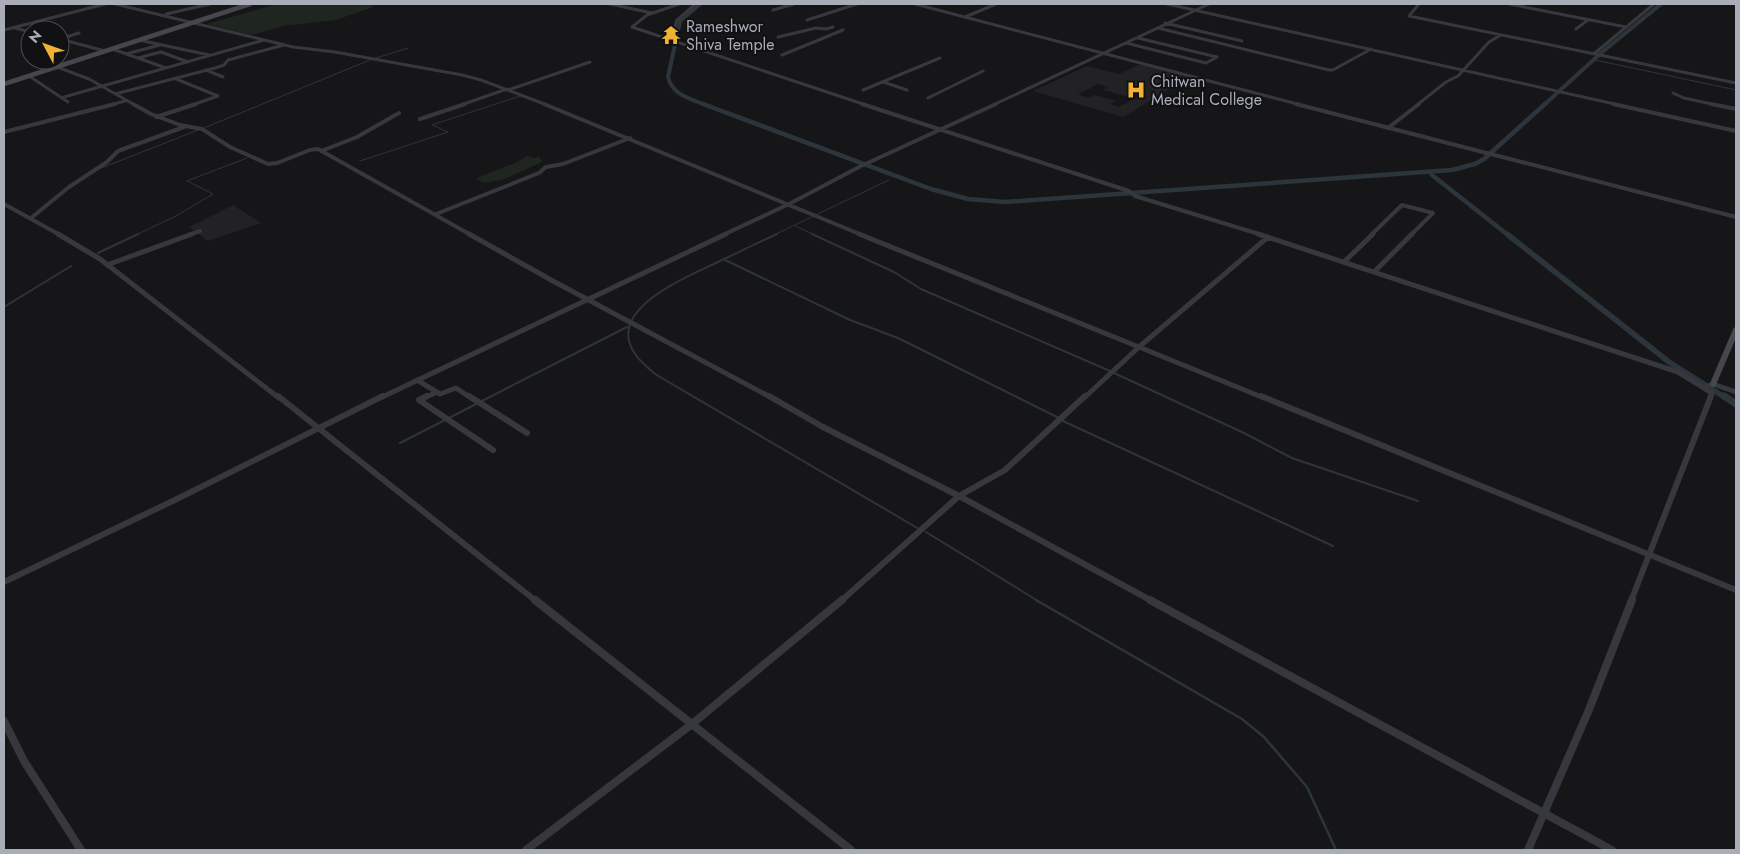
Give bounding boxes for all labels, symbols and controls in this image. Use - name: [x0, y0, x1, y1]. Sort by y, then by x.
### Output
- place label: Rameshwor Shiva Temple: [686, 15, 774, 56]
- north arrow: [20, 20, 70, 70]
- temple icon: Rameshwor Shiva Temple: [660, 24, 682, 46]
- text: N: [24, 26, 46, 47]
- place label: Chitwan Medical College: [1151, 70, 1262, 111]
- hospital icon: Chitwan Medical College: [1125, 79, 1147, 101]

